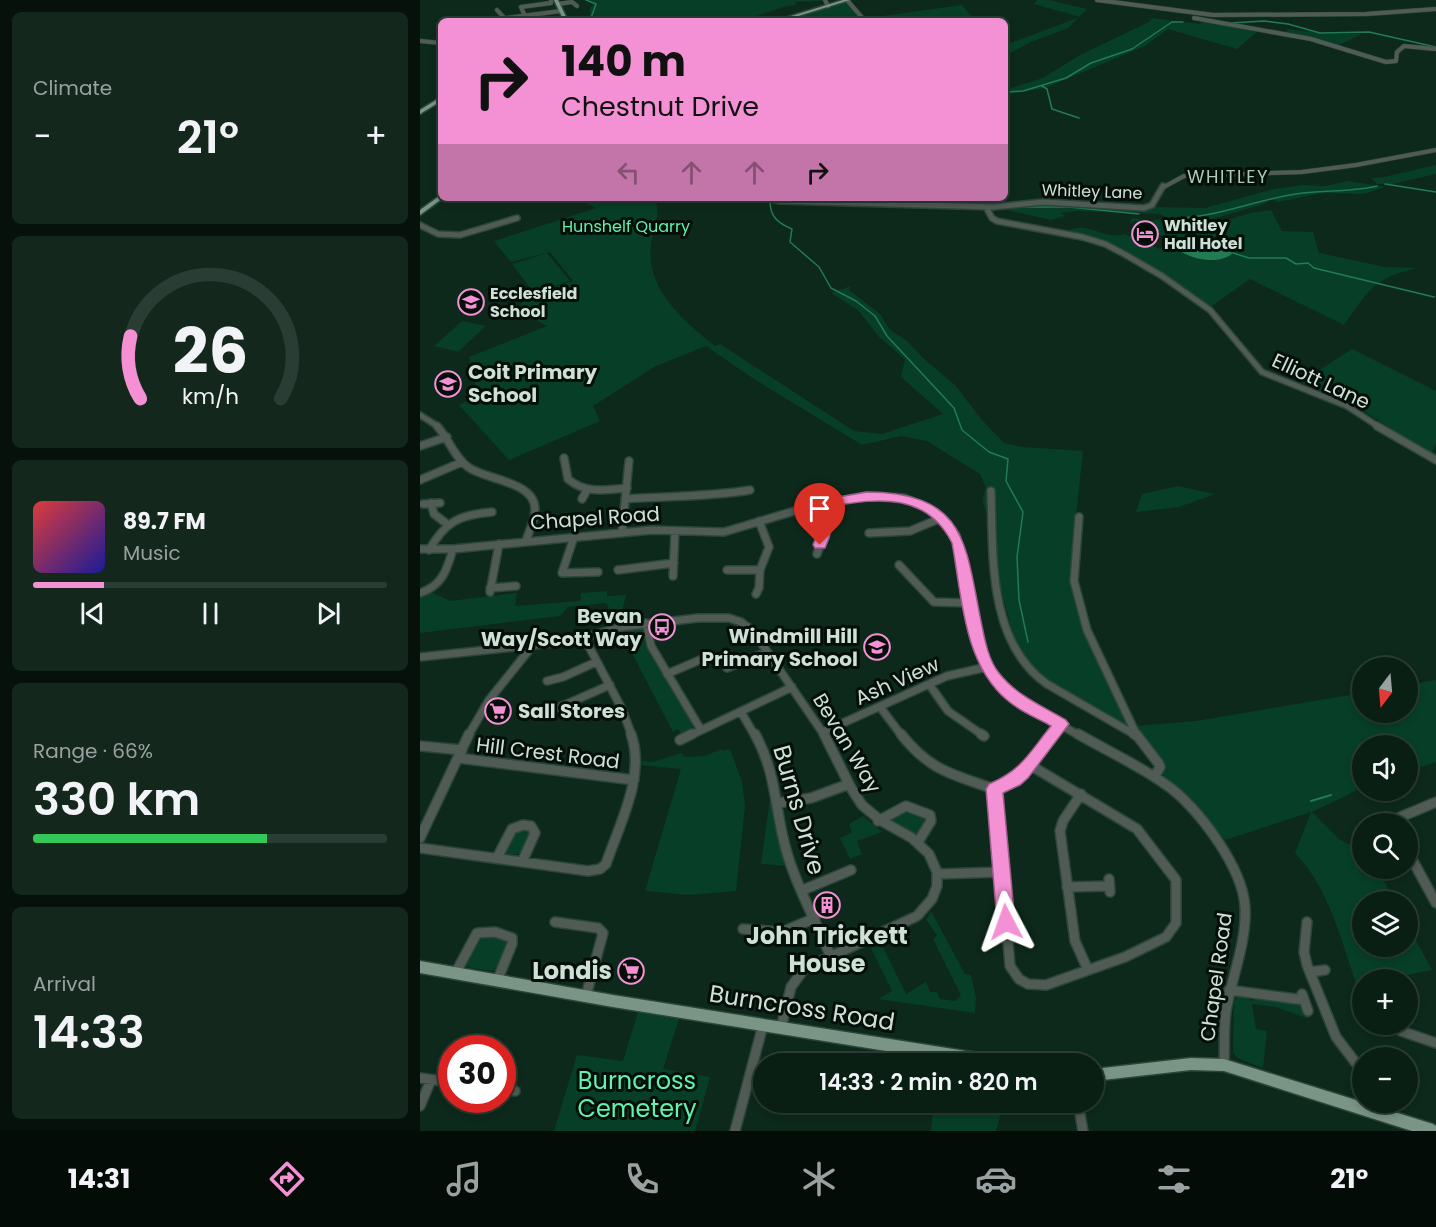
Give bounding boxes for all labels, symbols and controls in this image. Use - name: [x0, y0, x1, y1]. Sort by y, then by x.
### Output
- text: 140 m: [561, 32, 686, 91]
- icon: right: [462, 42, 540, 120]
- text: Climate: [33, 74, 112, 102]
- text: Chestnut Drive: [561, 88, 759, 125]
- text: 21°: [177, 106, 239, 169]
- text: −: [33, 113, 51, 160]
- text: +: [364, 113, 387, 160]
- icon: left: [612, 156, 645, 189]
- icon: ahead: [675, 156, 708, 189]
- icon: ahead: [738, 156, 771, 189]
- icon: right: [801, 156, 834, 189]
- district label: WHITLEY: [1187, 164, 1269, 189]
- street label: Whitley Lane: [1041, 178, 1143, 205]
- place label: Whitley Hall Hotel: [1164, 214, 1242, 255]
- park label: Hunshelf Quarry: [562, 215, 690, 238]
- hotel icon: Whitley Hall Hotel: [1130, 219, 1160, 249]
- place label: Ecclesfield School: [490, 282, 577, 323]
- school or university icon: Ecclesfield School: [456, 287, 486, 317]
- text: 26: [172, 307, 248, 395]
- street label: Elliott Lane: [1267, 346, 1375, 416]
- place label: Coit Primary School: [468, 358, 597, 409]
- school or university icon: Coit Primary School: [433, 369, 463, 399]
- text: km/h: [181, 381, 239, 412]
- pin: [794, 483, 845, 545]
- icon: arrive: [803, 492, 836, 525]
- street label: Chapel Road: [529, 500, 661, 536]
- text: 89.7 FM: [123, 506, 206, 537]
- text: Music: [123, 539, 181, 567]
- icon: previous: [76, 597, 109, 630]
- icon: pause: [194, 597, 227, 630]
- icon: next: [312, 597, 345, 630]
- place label: Bevan Way/Scott Way: [481, 602, 642, 653]
- bus stop icon: Bevan Way/Scott Way: [647, 612, 677, 642]
- place label: Windmill Hill Primary School: [702, 622, 858, 673]
- school or university icon: Windmill Hill Primary School: [862, 632, 892, 662]
- street label: Ash View: [851, 650, 944, 712]
- north arrow: [1352, 657, 1418, 723]
- map controls: [1352, 657, 1418, 1113]
- street label: Bevan Way: [806, 688, 888, 798]
- supermarket icon: Sall Stores: [483, 696, 513, 726]
- place label: Sall Stores: [518, 697, 625, 725]
- street label: Hill Crest Road: [475, 730, 621, 776]
- button: sound: [1352, 735, 1418, 801]
- text: Range · 66%: [33, 737, 153, 765]
- street label: Burns Drive: [765, 741, 834, 879]
- text: 330 km: [33, 768, 200, 831]
- button: search: [1352, 813, 1418, 879]
- building icon: John Trickett House: [812, 890, 842, 920]
- position arrow: [974, 890, 1038, 954]
- button: layers: [1352, 891, 1418, 957]
- street label: Chapel Road: [1193, 911, 1239, 1043]
- place label: John Trickett House: [746, 919, 908, 980]
- place label: Londis: [532, 954, 612, 987]
- supermarket icon: Londis: [616, 956, 646, 986]
- button: +: [1352, 969, 1418, 1035]
- text: Arrival: [33, 970, 96, 998]
- street label: Burncross Road: [707, 977, 897, 1038]
- text: 14:33: [33, 1001, 145, 1064]
- speed limit sign: 30: [438, 1035, 516, 1113]
- button: −: [1352, 1047, 1418, 1113]
- park label: Burncross Cemetery: [577, 1064, 697, 1125]
- text: 14:33 · 2 min · 820 m: [819, 1067, 1038, 1098]
- icon: directions: [266, 1158, 308, 1200]
- icon: music: [443, 1158, 485, 1200]
- icon: phone: [621, 1158, 663, 1200]
- icon: climate: [798, 1158, 840, 1200]
- icon: car: [975, 1158, 1017, 1200]
- icon: filters: [1153, 1158, 1195, 1200]
- text: 14:31: [68, 1160, 130, 1197]
- text: 21°: [1330, 1160, 1368, 1197]

